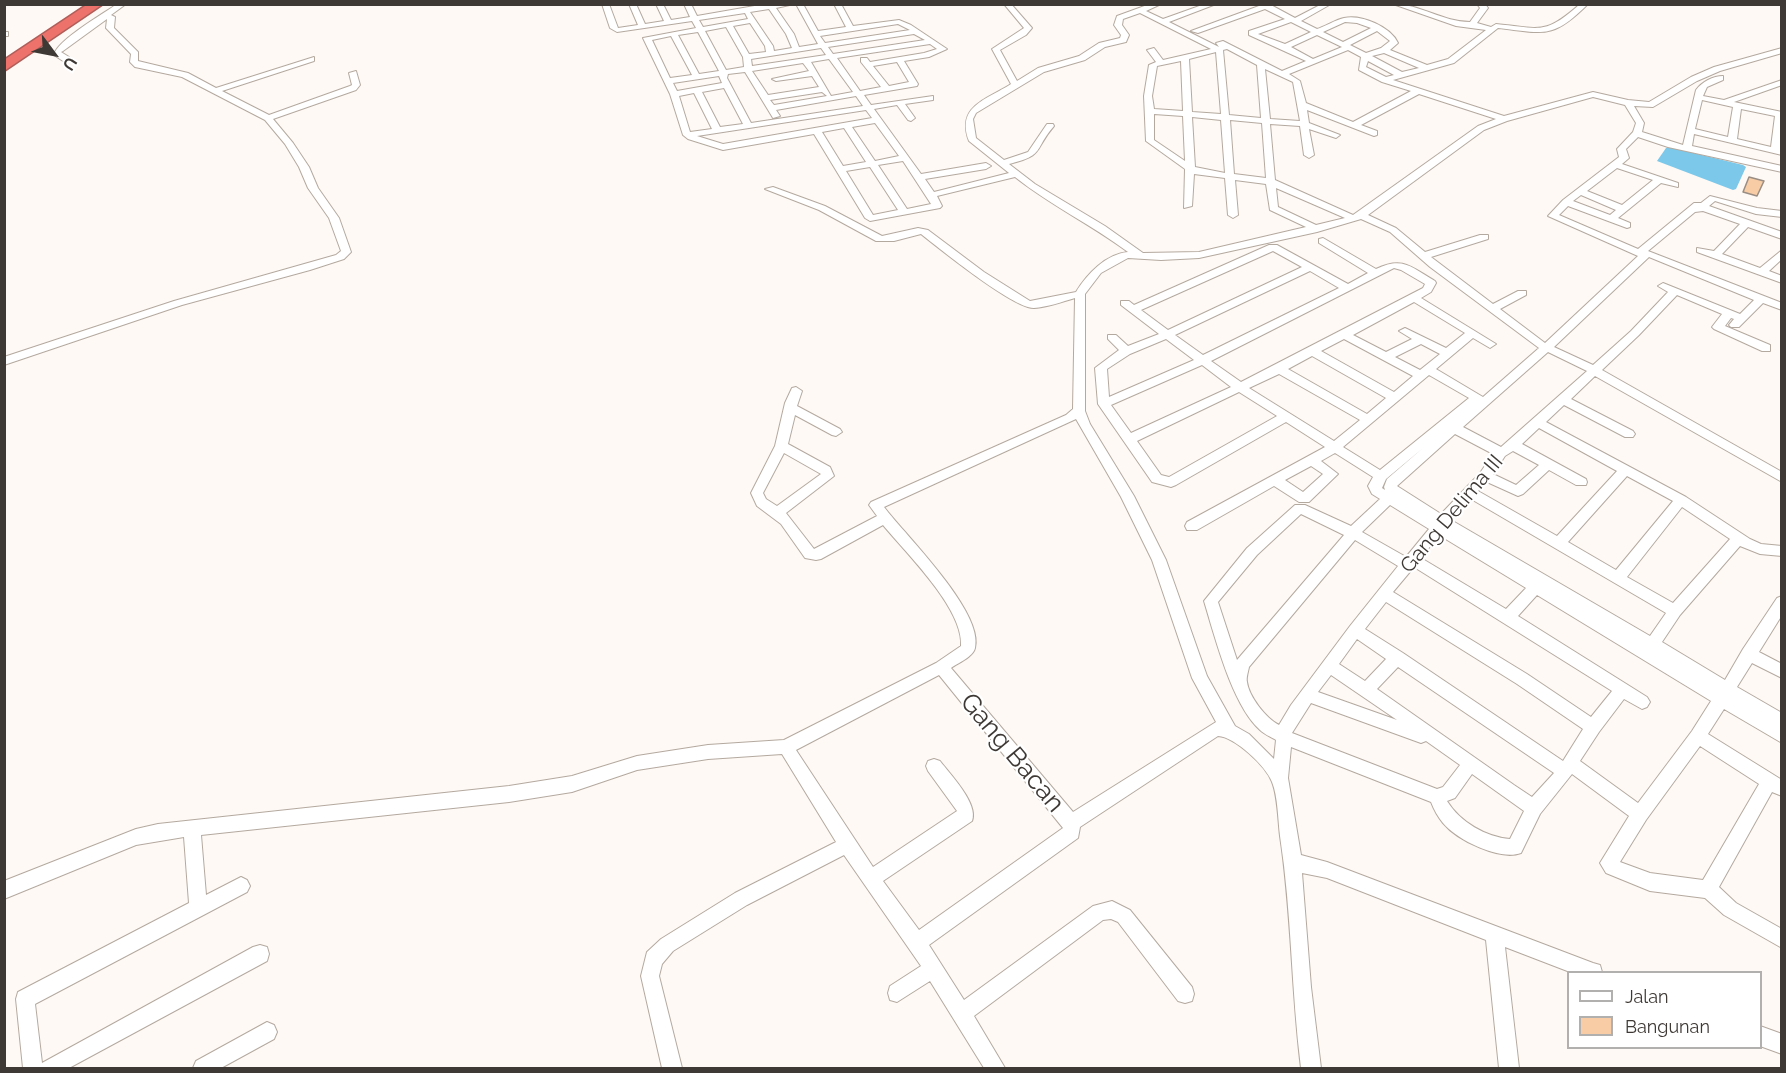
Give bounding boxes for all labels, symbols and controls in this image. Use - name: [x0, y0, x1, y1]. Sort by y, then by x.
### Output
- north arrow: [24, 24, 84, 84]
- text: U: [58, 54, 81, 74]
- street label: Gang Delima III: [1395, 450, 1509, 578]
- street label: Gang Bacan: [953, 687, 1071, 819]
- legend: [1567, 971, 1762, 1049]
- text: Jalan: [1625, 986, 1669, 1007]
- text: Bangunan: [1625, 1016, 1710, 1037]

